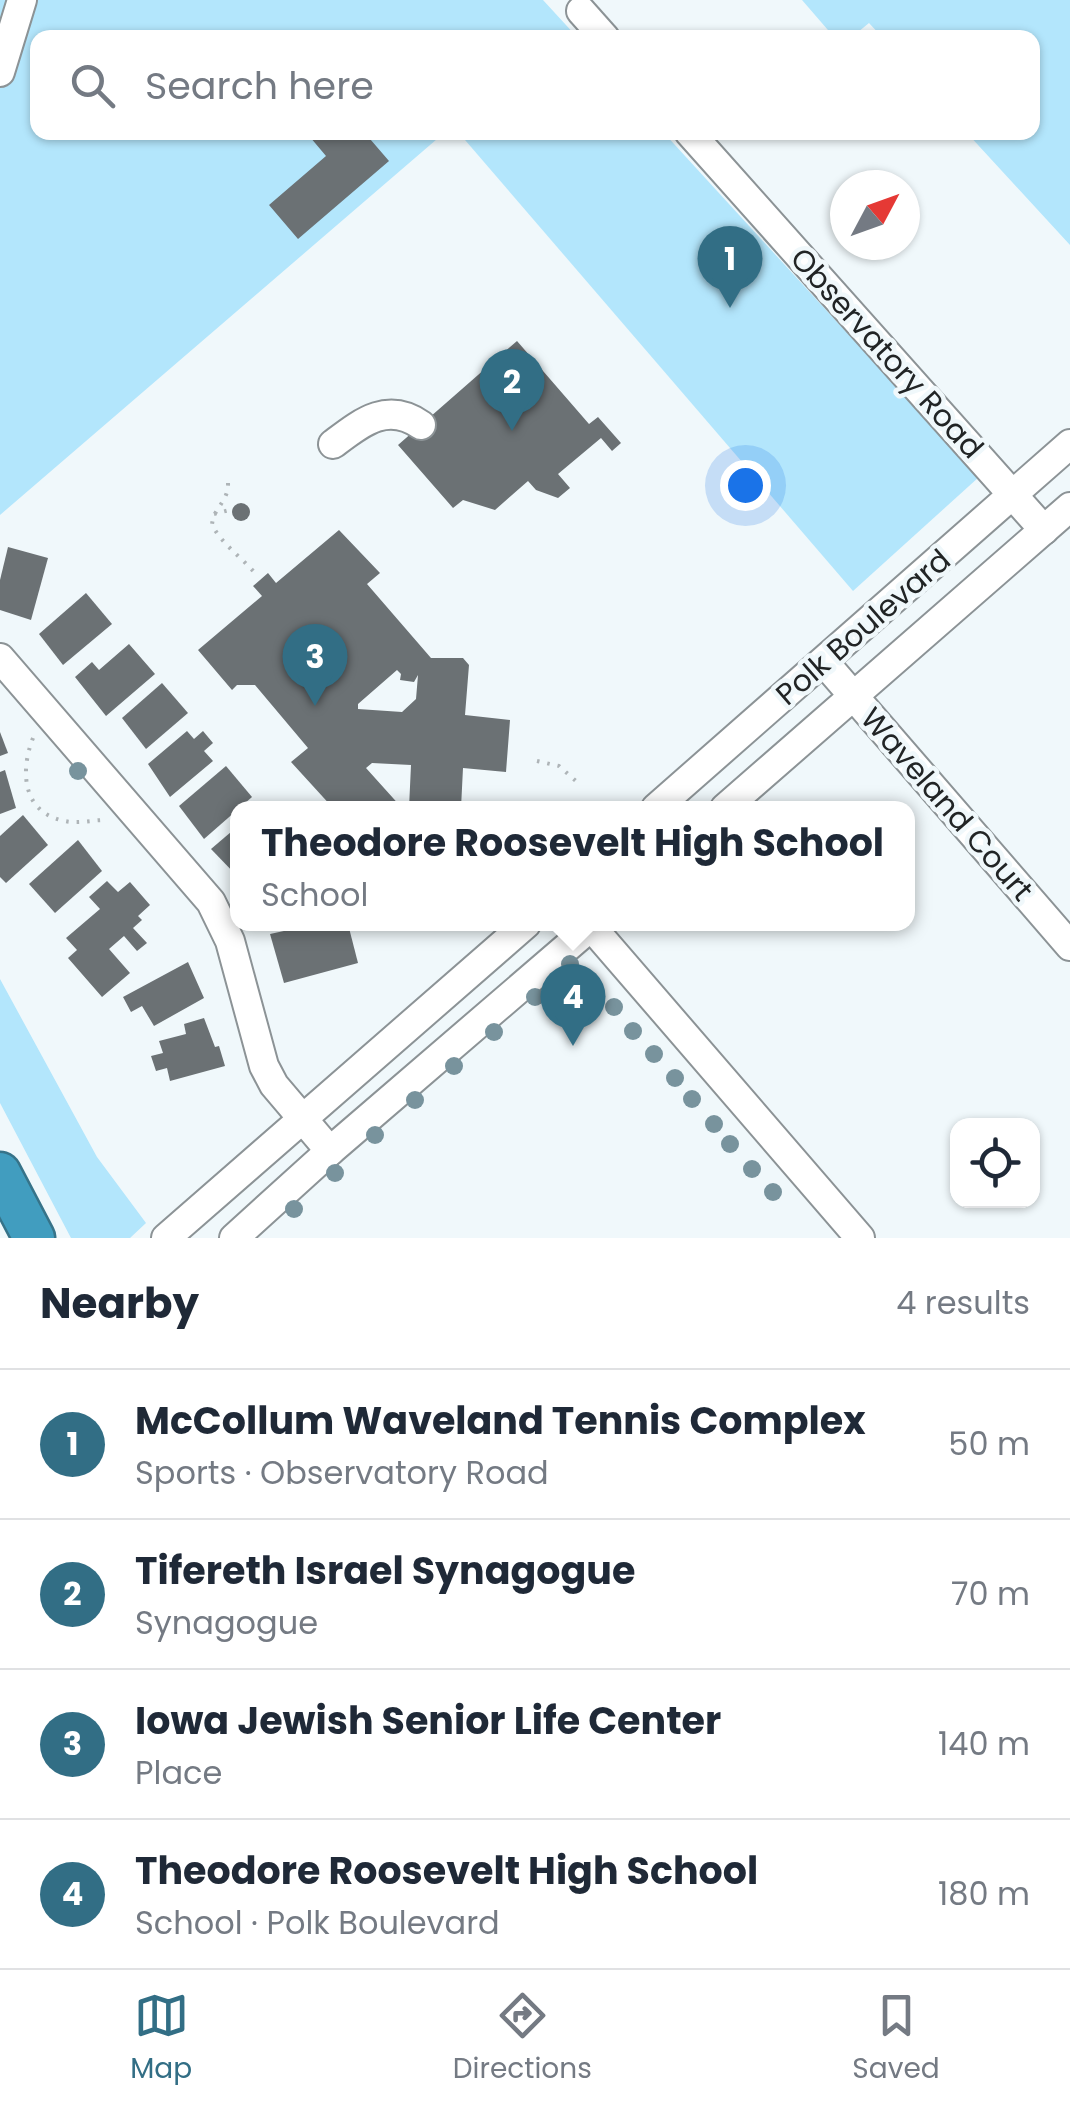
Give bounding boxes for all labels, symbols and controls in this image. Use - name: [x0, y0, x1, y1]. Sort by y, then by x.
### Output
- search box: [30, 30, 1040, 140]
- icon: search: [65, 58, 120, 113]
- text: Search here: [145, 59, 374, 112]
- north arrow: [830, 170, 920, 260]
- pin: 1: [698, 226, 762, 308]
- street label: Observatory Road: [780, 238, 994, 468]
- pin: 2: [480, 348, 544, 431]
- your location: [720, 460, 771, 511]
- street label: Polk Boulevard: [766, 539, 960, 715]
- pin: 3: [282, 624, 348, 706]
- street label: Waveland Court: [851, 698, 1043, 910]
- popup: [230, 801, 915, 931]
- text: Theodore Roosevelt High School: [261, 816, 884, 869]
- text: School: [261, 872, 368, 917]
- pin: 4: [540, 964, 606, 1046]
- map controls: [950, 1118, 1040, 1208]
- button: locate: [950, 1118, 1040, 1208]
- text: Nearby: [40, 1274, 199, 1333]
- text: 4 results: [896, 1280, 1030, 1325]
- text: McCollum Waveland Tennis Complex: [135, 1394, 866, 1447]
- text: 1: [66, 1421, 79, 1466]
- text: 50 m: [948, 1421, 1030, 1466]
- text: Sports · Observatory Road: [135, 1450, 549, 1495]
- text: Tifereth Israel Synagogue: [135, 1544, 635, 1597]
- text: 2: [63, 1571, 82, 1616]
- text: 70 m: [951, 1571, 1030, 1616]
- text: Synagogue: [135, 1600, 318, 1645]
- text: Iowa Jewish Senior Life Center: [135, 1694, 721, 1747]
- text: 3: [63, 1721, 82, 1766]
- text: 140 m: [938, 1721, 1030, 1766]
- text: Place: [135, 1750, 222, 1795]
- text: Theodore Roosevelt High School: [135, 1844, 758, 1897]
- text: 4: [62, 1871, 83, 1916]
- text: 180 m: [938, 1871, 1030, 1916]
- text: School · Polk Boulevard: [135, 1900, 500, 1945]
- tab: Map: [130, 1988, 192, 2090]
- tab: Directions: [453, 1988, 592, 2090]
- tab: Saved: [852, 1988, 940, 2090]

